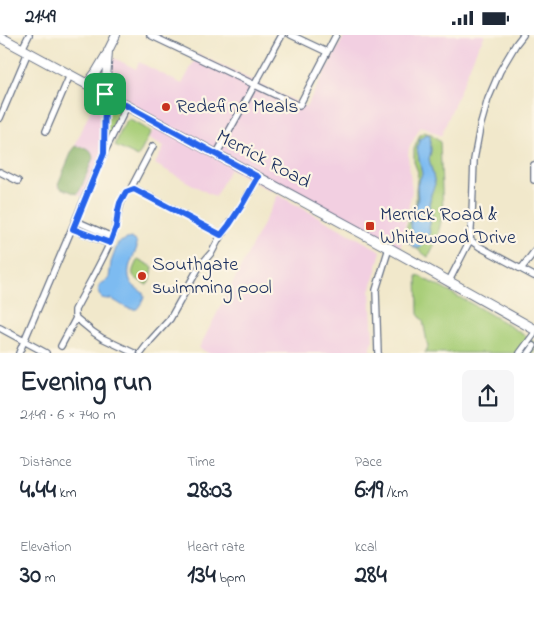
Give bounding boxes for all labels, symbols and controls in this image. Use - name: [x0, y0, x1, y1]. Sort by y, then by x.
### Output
- text: 21:49: [25, 4, 56, 31]
- pin: [84, 73, 126, 115]
- icon: arrive: [91, 80, 119, 108]
- place label: Redefine Meals: [176, 93, 298, 122]
- marker: Redefine Meals: [160, 101, 172, 113]
- street label: Merrick Road: [211, 123, 315, 197]
- place label: Merrick Road & Whitewood Drive: [380, 201, 516, 253]
- marker: Merrick Road & Whitewood Drive: [364, 220, 376, 232]
- place label: Southgate swimming pool: [152, 251, 272, 304]
- marker: Southgate swimming pool: [136, 270, 148, 282]
- text: Evening run: [20, 363, 152, 404]
- button: share: [462, 370, 514, 422]
- text: 21:49 · 6 × 740 m: [20, 403, 116, 427]
- text: Distance: [20, 452, 72, 473]
- text: Time: [187, 452, 215, 473]
- text: Pace: [355, 452, 382, 473]
- text: 4.44: [20, 473, 56, 509]
- text: 28:03: [187, 473, 232, 509]
- text: 6:19: [355, 473, 383, 509]
- text: km: [56, 483, 77, 504]
- text: /km: [383, 483, 408, 504]
- text: Elevation: [20, 537, 71, 558]
- text: Heart rate: [187, 537, 245, 558]
- text: kcal: [355, 537, 377, 558]
- text: 30: [20, 558, 41, 594]
- text: 134: [187, 558, 216, 594]
- text: 284: [355, 558, 387, 594]
- text: m: [41, 568, 56, 589]
- text: bpm: [216, 568, 245, 589]

